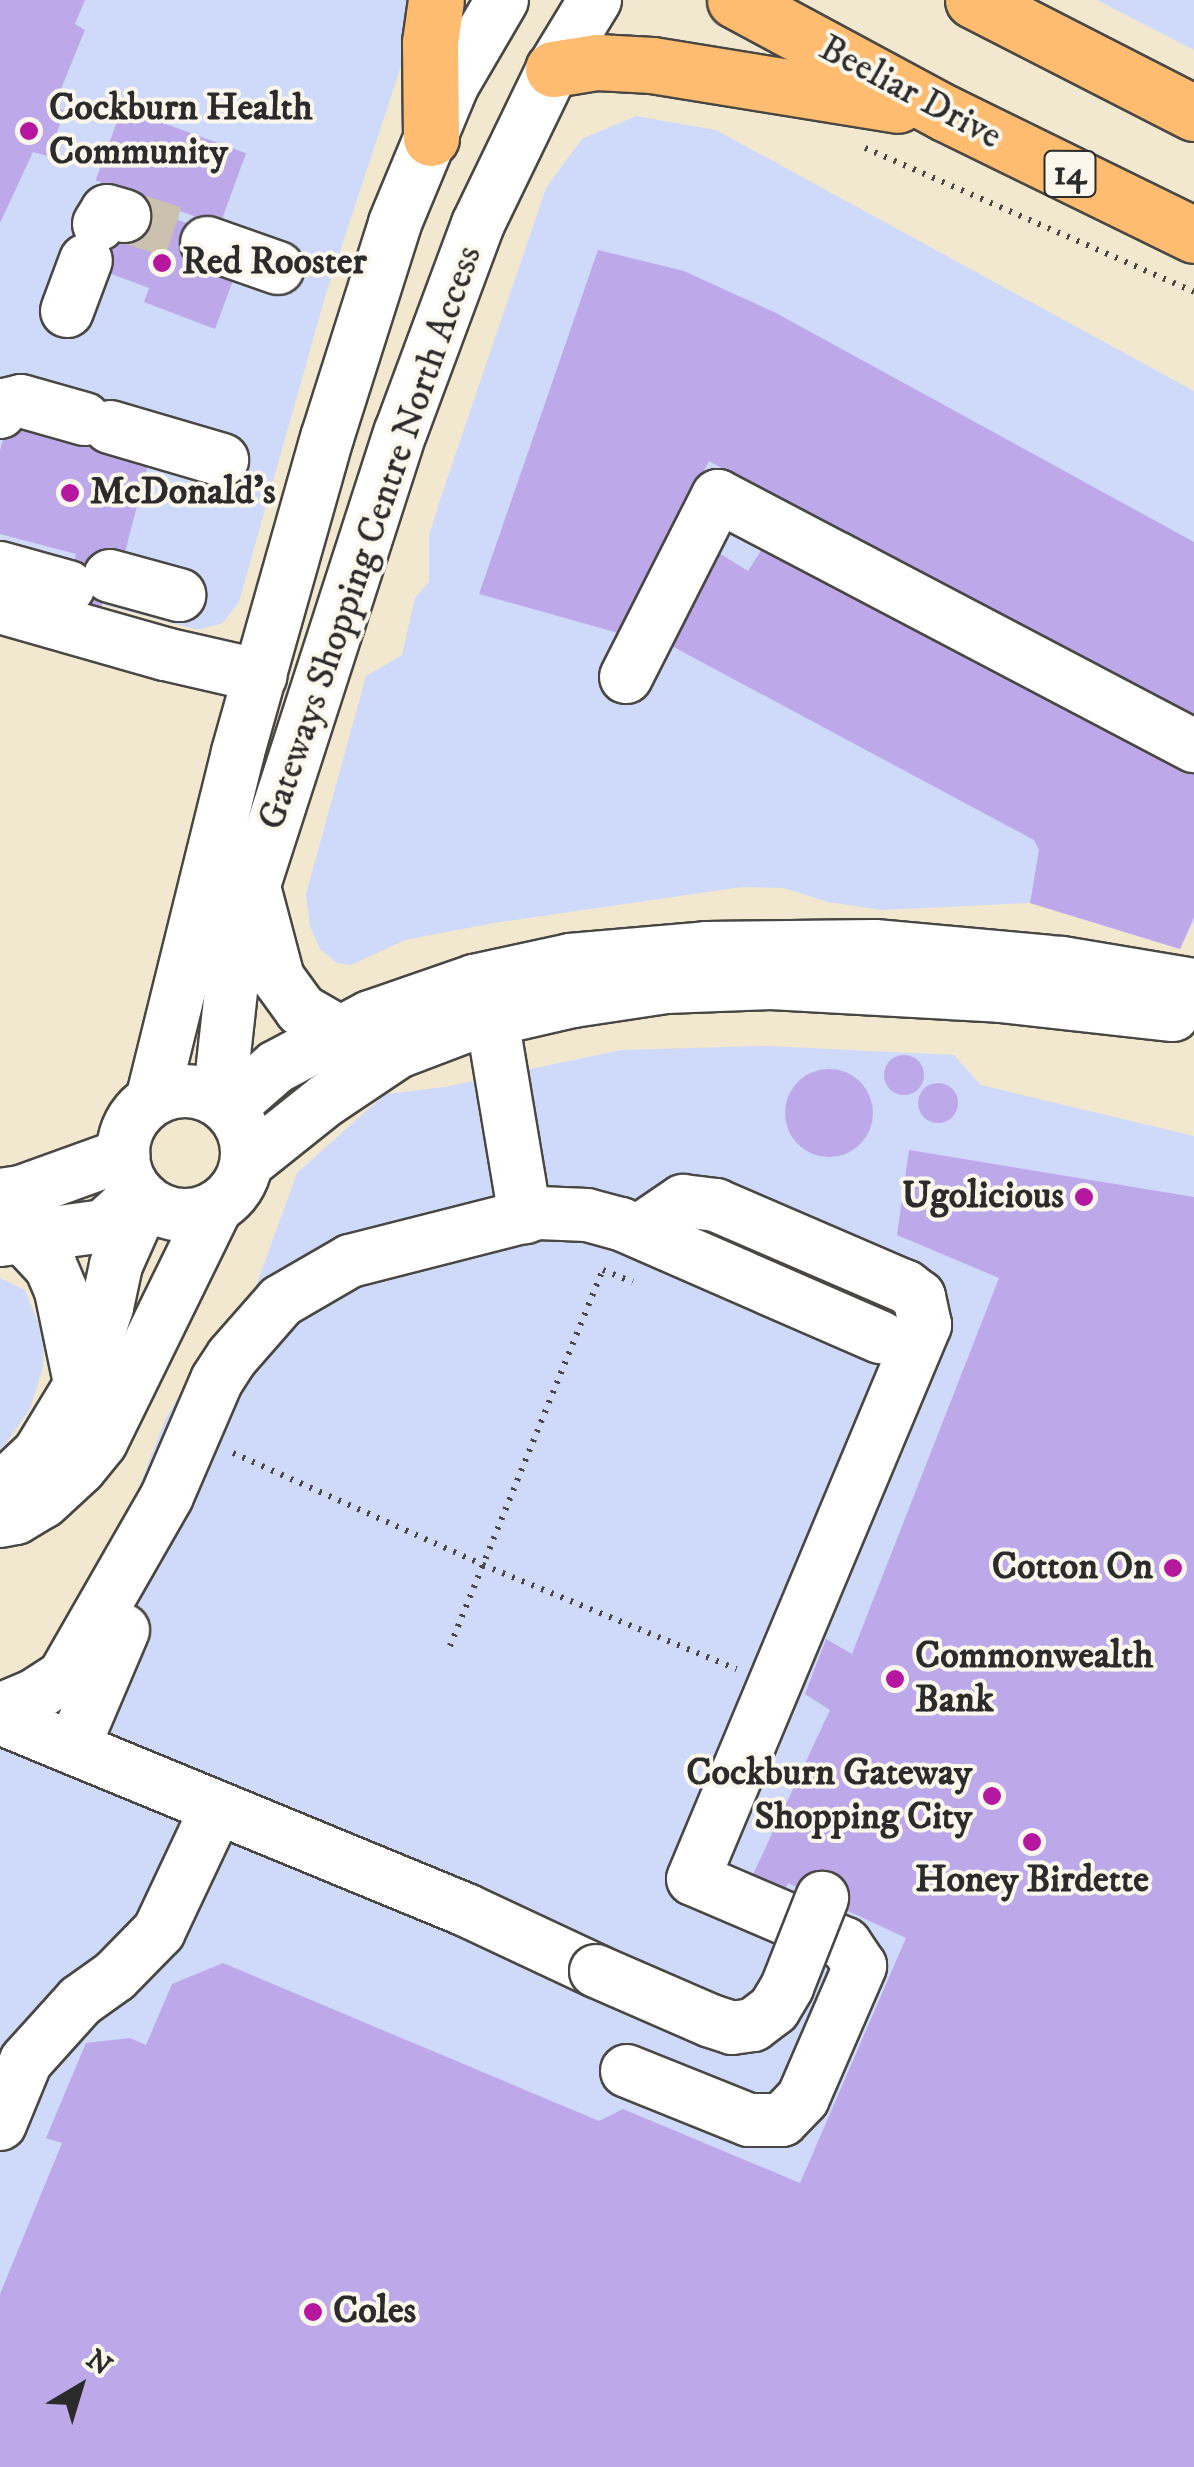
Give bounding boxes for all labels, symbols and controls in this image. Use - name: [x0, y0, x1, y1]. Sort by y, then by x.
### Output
- street label: Beeliar Drive: [811, 26, 1009, 160]
- place label: Cockburn Health Community: [49, 86, 313, 175]
- marker: Cockburn Health Community: [18, 120, 40, 142]
- road number: 14: [1042, 144, 1098, 204]
- place label: Red Rooster: [182, 240, 367, 286]
- street label: Gateways Shopping Centre North Access: [249, 240, 493, 836]
- marker: Red Rooster: [151, 252, 173, 274]
- place label: McDonald's: [90, 470, 276, 516]
- marker: McDonald's: [59, 482, 81, 504]
- place label: Ugolicious: [902, 1174, 1064, 1220]
- marker: Ugolicious: [1073, 1186, 1095, 1208]
- place label: Cotton On: [992, 1545, 1153, 1591]
- marker: Cotton On: [1162, 1557, 1184, 1579]
- place label: Commonwealth Bank: [915, 1634, 1153, 1724]
- marker: Commonwealth Bank: [884, 1668, 906, 1690]
- place label: Cockburn Gateway Shopping City: [686, 1751, 972, 1840]
- marker: Cockburn Gateway Shopping City: [981, 1785, 1003, 1807]
- marker: Honey Birdette: [1021, 1831, 1043, 1853]
- place label: Honey Birdette: [915, 1858, 1149, 1904]
- place label: Coles: [333, 2289, 416, 2335]
- marker: Coles: [302, 2301, 324, 2323]
- north arrow: [30, 2337, 130, 2437]
- text: N: [79, 2342, 119, 2384]

